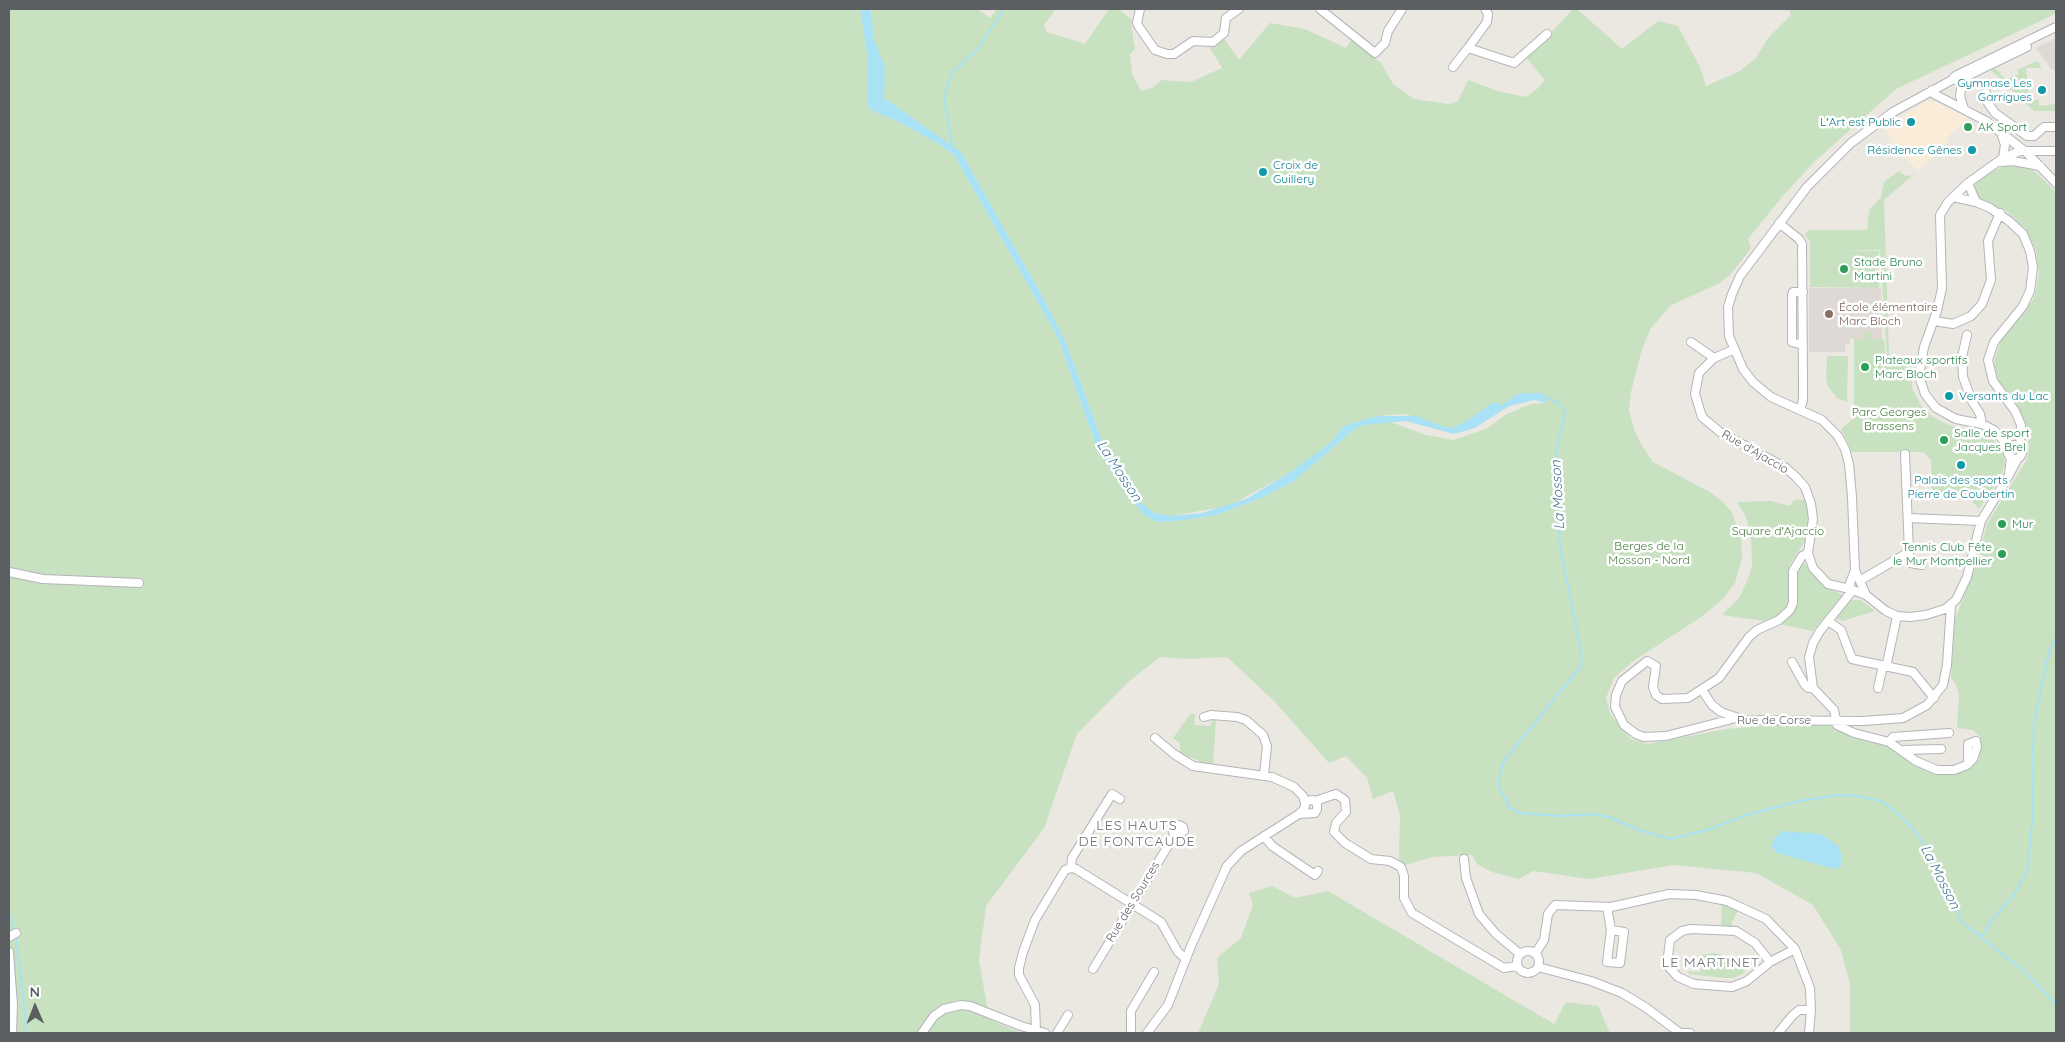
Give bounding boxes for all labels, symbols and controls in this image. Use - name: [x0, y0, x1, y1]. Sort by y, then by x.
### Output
- place label: Gymnase Les Garrigues: [1957, 76, 2032, 104]
- marker: Gymnase Les Garrigues: [2036, 84, 2048, 96]
- place label: L'Art est Public: [1820, 115, 1901, 129]
- marker: L'Art est Public: [1905, 116, 1917, 128]
- place label: AK Sport: [1978, 120, 2027, 134]
- marker: AK Sport: [1962, 121, 1974, 133]
- place label: Résidence Gênes: [1867, 143, 1962, 157]
- marker: Résidence Gênes: [1966, 144, 1978, 156]
- place label: Croix de Guillery: [1273, 158, 1318, 186]
- marker: Croix de Guillery: [1257, 166, 1269, 178]
- place label: Stade Bruno Martini: [1854, 255, 1923, 283]
- marker: Stade Bruno Martini: [1838, 263, 1850, 275]
- place label: École élémentaire Marc Bloch: [1839, 300, 1938, 328]
- marker: École élémentaire Marc Bloch: [1823, 308, 1835, 320]
- place label: Plateaux sportifs Marc Bloch: [1875, 353, 1967, 381]
- marker: Plateaux sportifs Marc Bloch: [1859, 361, 1871, 373]
- place label: Versants du Lac: [1959, 389, 2049, 403]
- marker: Versants du Lac: [1943, 390, 1955, 402]
- park label: Parc Georges Brassens: [1852, 405, 1926, 433]
- place label: Salle de sport Jacques Brel: [1954, 426, 2030, 454]
- street label: Rue d'Ajaccio: [1719, 427, 1791, 477]
- marker: Salle de sport Jacques Brel: [1938, 434, 1950, 446]
- water label: La Mosson: [1093, 437, 1145, 505]
- marker: Palais des sports Pierre de Coubertin: [1955, 459, 1967, 471]
- water label: La Mosson: [1548, 460, 1568, 530]
- place label: Palais des sports Pierre de Coubertin: [1907, 473, 2015, 501]
- place label: Mur: [2012, 517, 2033, 531]
- marker: Mur: [1996, 518, 2008, 530]
- park label: Square d'Ajaccio: [1732, 524, 1824, 538]
- park label: Berges de la Mosson - Nord: [1608, 539, 1690, 567]
- place label: Tennis Club Fête le Mur Montpellier: [1893, 540, 1992, 568]
- marker: Tennis Club Fête le Mur Montpellier: [1996, 548, 2008, 560]
- street label: Rue de Corse: [1737, 713, 1811, 727]
- district label: LES HAUTS DE FONTCAUDE: [1077, 818, 1197, 850]
- water label: La Mosson: [1917, 842, 1963, 912]
- street label: Rue des Sources: [1103, 859, 1163, 945]
- district label: LE MARTINET: [1660, 955, 1762, 971]
- north arrow: [10, 982, 60, 1032]
- text: N: [29, 983, 40, 1001]

